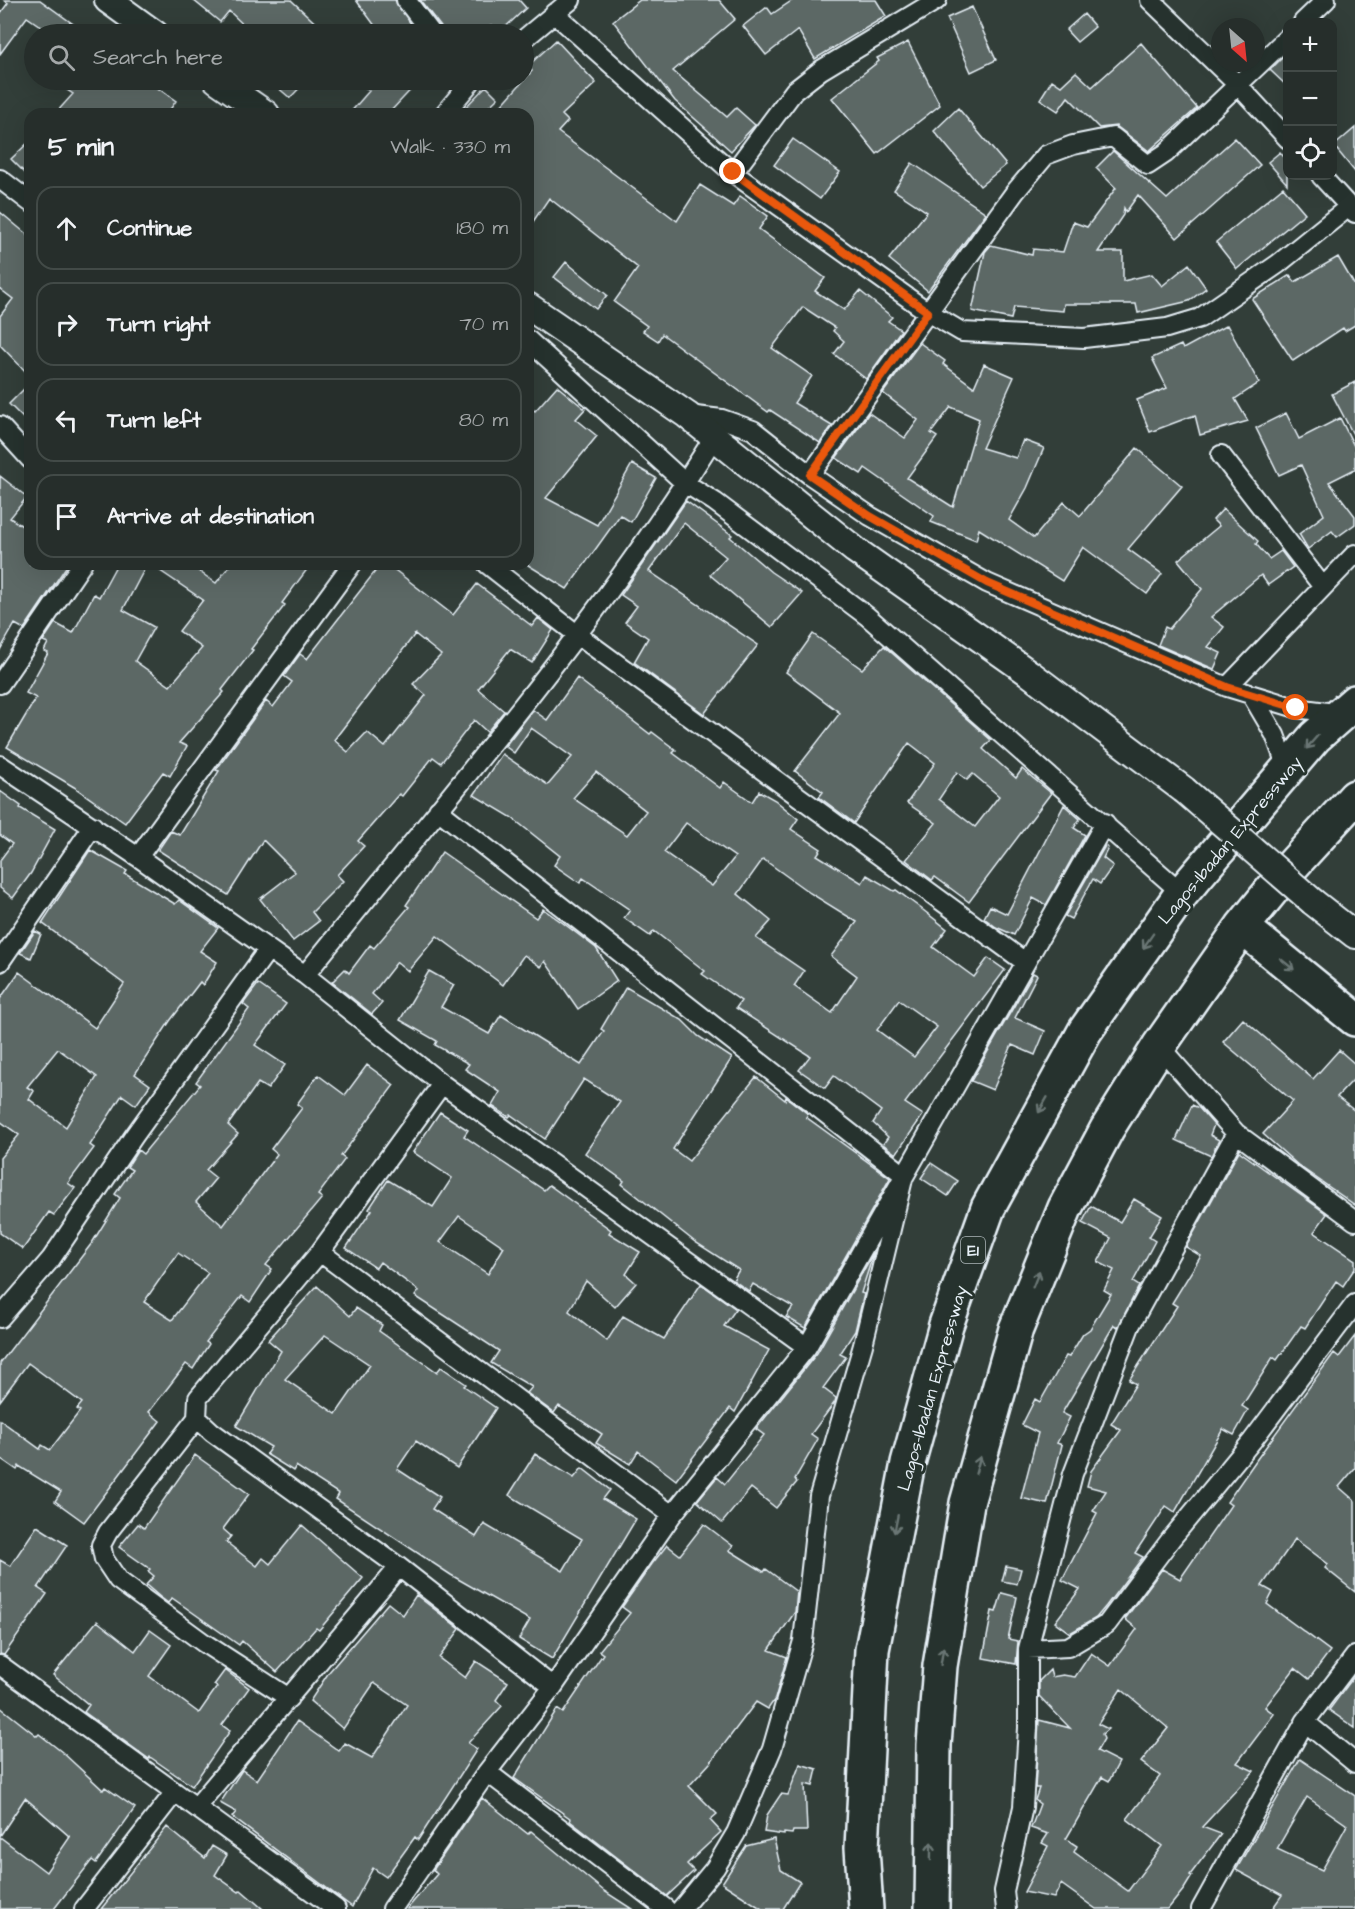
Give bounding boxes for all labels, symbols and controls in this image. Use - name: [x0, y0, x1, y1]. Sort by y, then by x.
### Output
- north arrow: [1211, 18, 1265, 72]
- map controls: [1283, 18, 1337, 180]
- button: +: [1283, 18, 1337, 72]
- search box: [24, 24, 534, 90]
- icon: search: [45, 41, 78, 74]
- text: Search here: [93, 42, 223, 73]
- button: −: [1283, 72, 1337, 126]
- button: locate: [1283, 126, 1337, 180]
- text: 5 min: [48, 129, 114, 165]
- text: Walk · 330 m: [390, 133, 510, 161]
- route end: [719, 158, 745, 184]
- icon: ahead: [50, 212, 83, 245]
- text: Continue: [107, 213, 192, 244]
- text: 180 m: [456, 214, 508, 242]
- icon: right: [50, 308, 83, 341]
- text: Turn right: [107, 309, 210, 340]
- text: 70 m: [460, 310, 508, 338]
- icon: left: [50, 404, 83, 437]
- text: Turn left: [107, 405, 201, 436]
- text: 80 m: [459, 406, 508, 434]
- icon: arrive: [50, 500, 83, 533]
- text: Arrive at destination: [107, 501, 314, 532]
- route start: [1282, 694, 1308, 720]
- one-way arrow: [1305, 734, 1319, 749]
- street label: Lagos-Ibadan Expressway: [1152, 751, 1309, 930]
- one-way arrow: [1142, 932, 1154, 948]
- one-way arrow: [1279, 957, 1294, 971]
- one-way arrow: [1037, 1096, 1049, 1113]
- road number: E1: [961, 1237, 985, 1263]
- one-way arrow: [1031, 1270, 1042, 1289]
- street label: Lagos-Ibadan Expressway: [891, 1282, 975, 1494]
- one-way arrow: [973, 1455, 984, 1474]
- one-way arrow: [890, 1514, 901, 1534]
- one-way arrow: [936, 1647, 947, 1666]
- one-way arrow: [926, 1841, 937, 1861]

